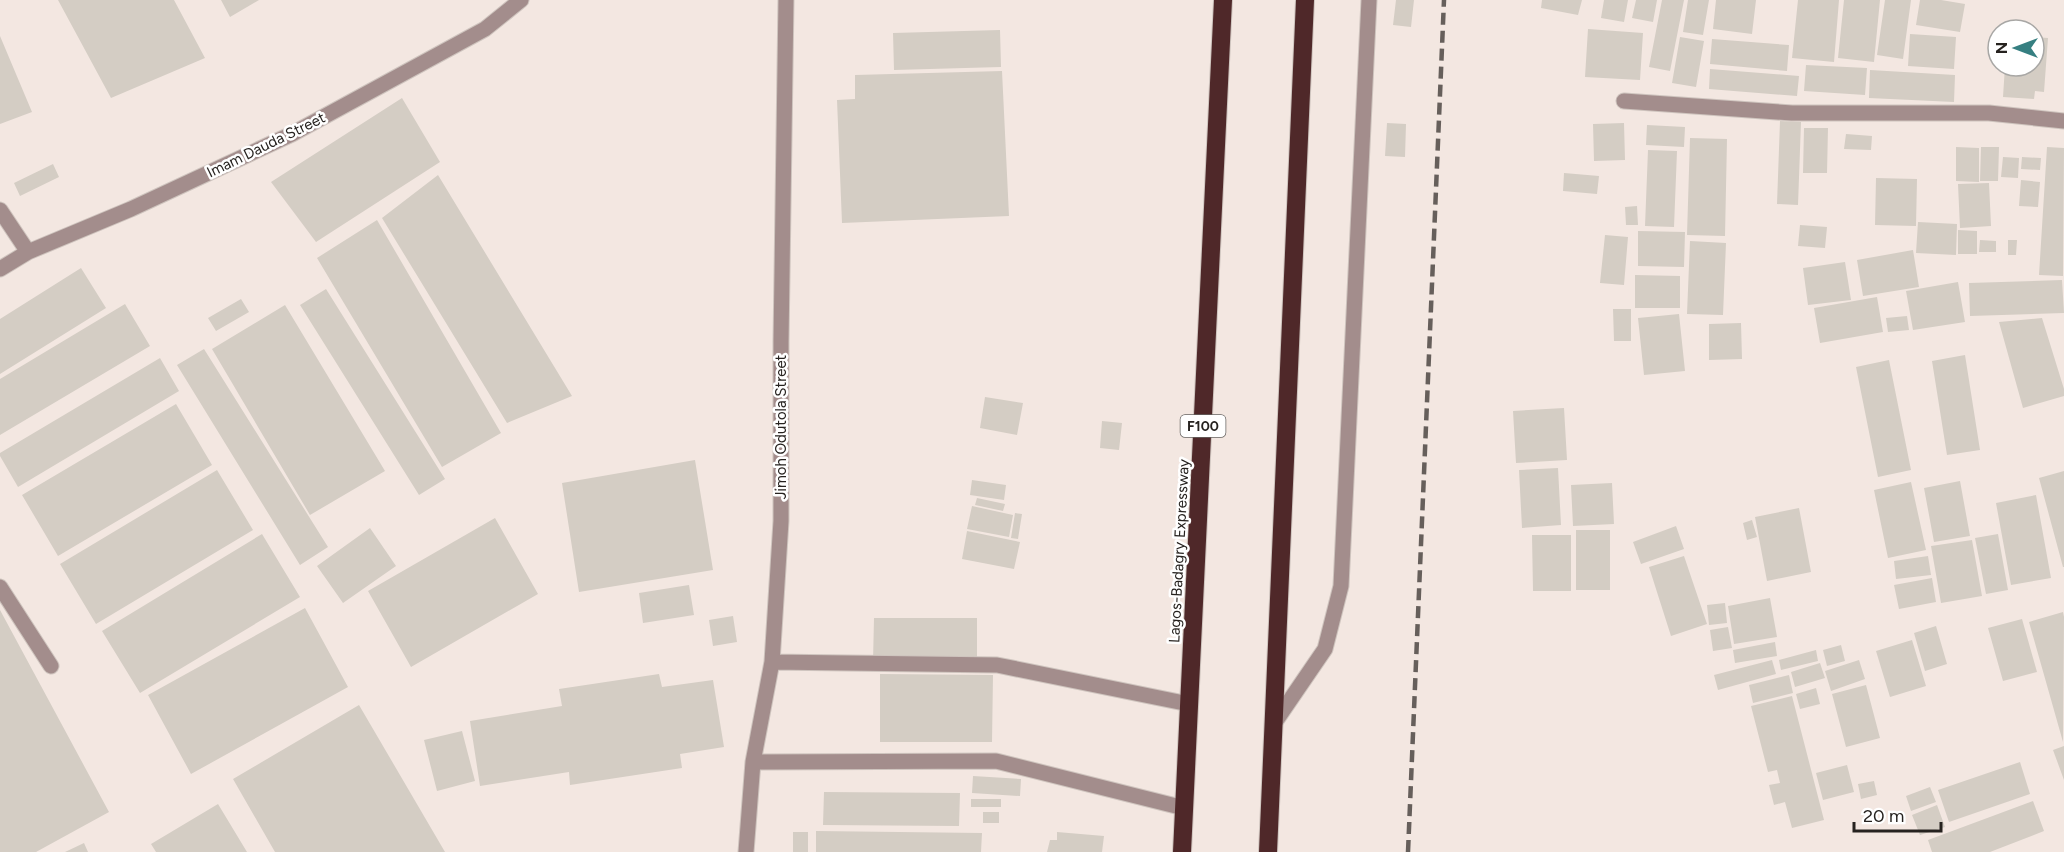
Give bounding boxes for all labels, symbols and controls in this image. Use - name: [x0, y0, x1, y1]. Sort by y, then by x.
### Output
- north arrow: [1986, 18, 2046, 78]
- text: N: [1992, 42, 2011, 54]
- street label: Imam Dauda Street: [204, 108, 328, 181]
- street label: Jimoh Odutola Street: [772, 354, 790, 499]
- road number: F100: [1180, 415, 1226, 437]
- street label: Lagos-Badagry Expressway: [1165, 459, 1193, 643]
- scale bar: [1854, 795, 1941, 833]
- text: 20 m: [1863, 805, 1904, 827]

